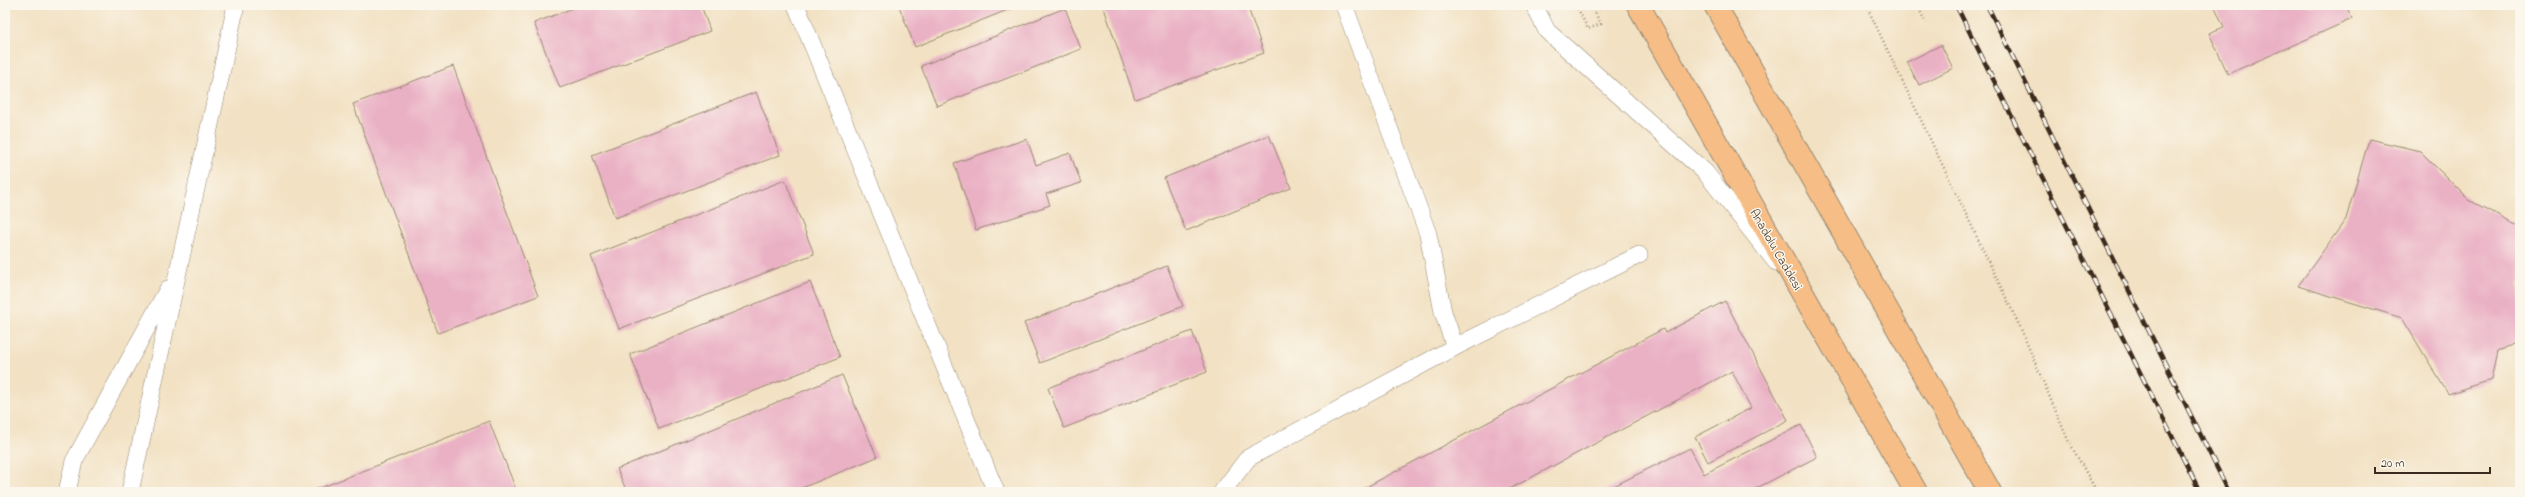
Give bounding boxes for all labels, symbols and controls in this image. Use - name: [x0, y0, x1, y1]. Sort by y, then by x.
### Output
- street label: Anadolu Caddesi: [1745, 205, 1807, 294]
- scale bar: [2375, 449, 2490, 475]
- text: 20 m: [2381, 455, 2404, 473]

